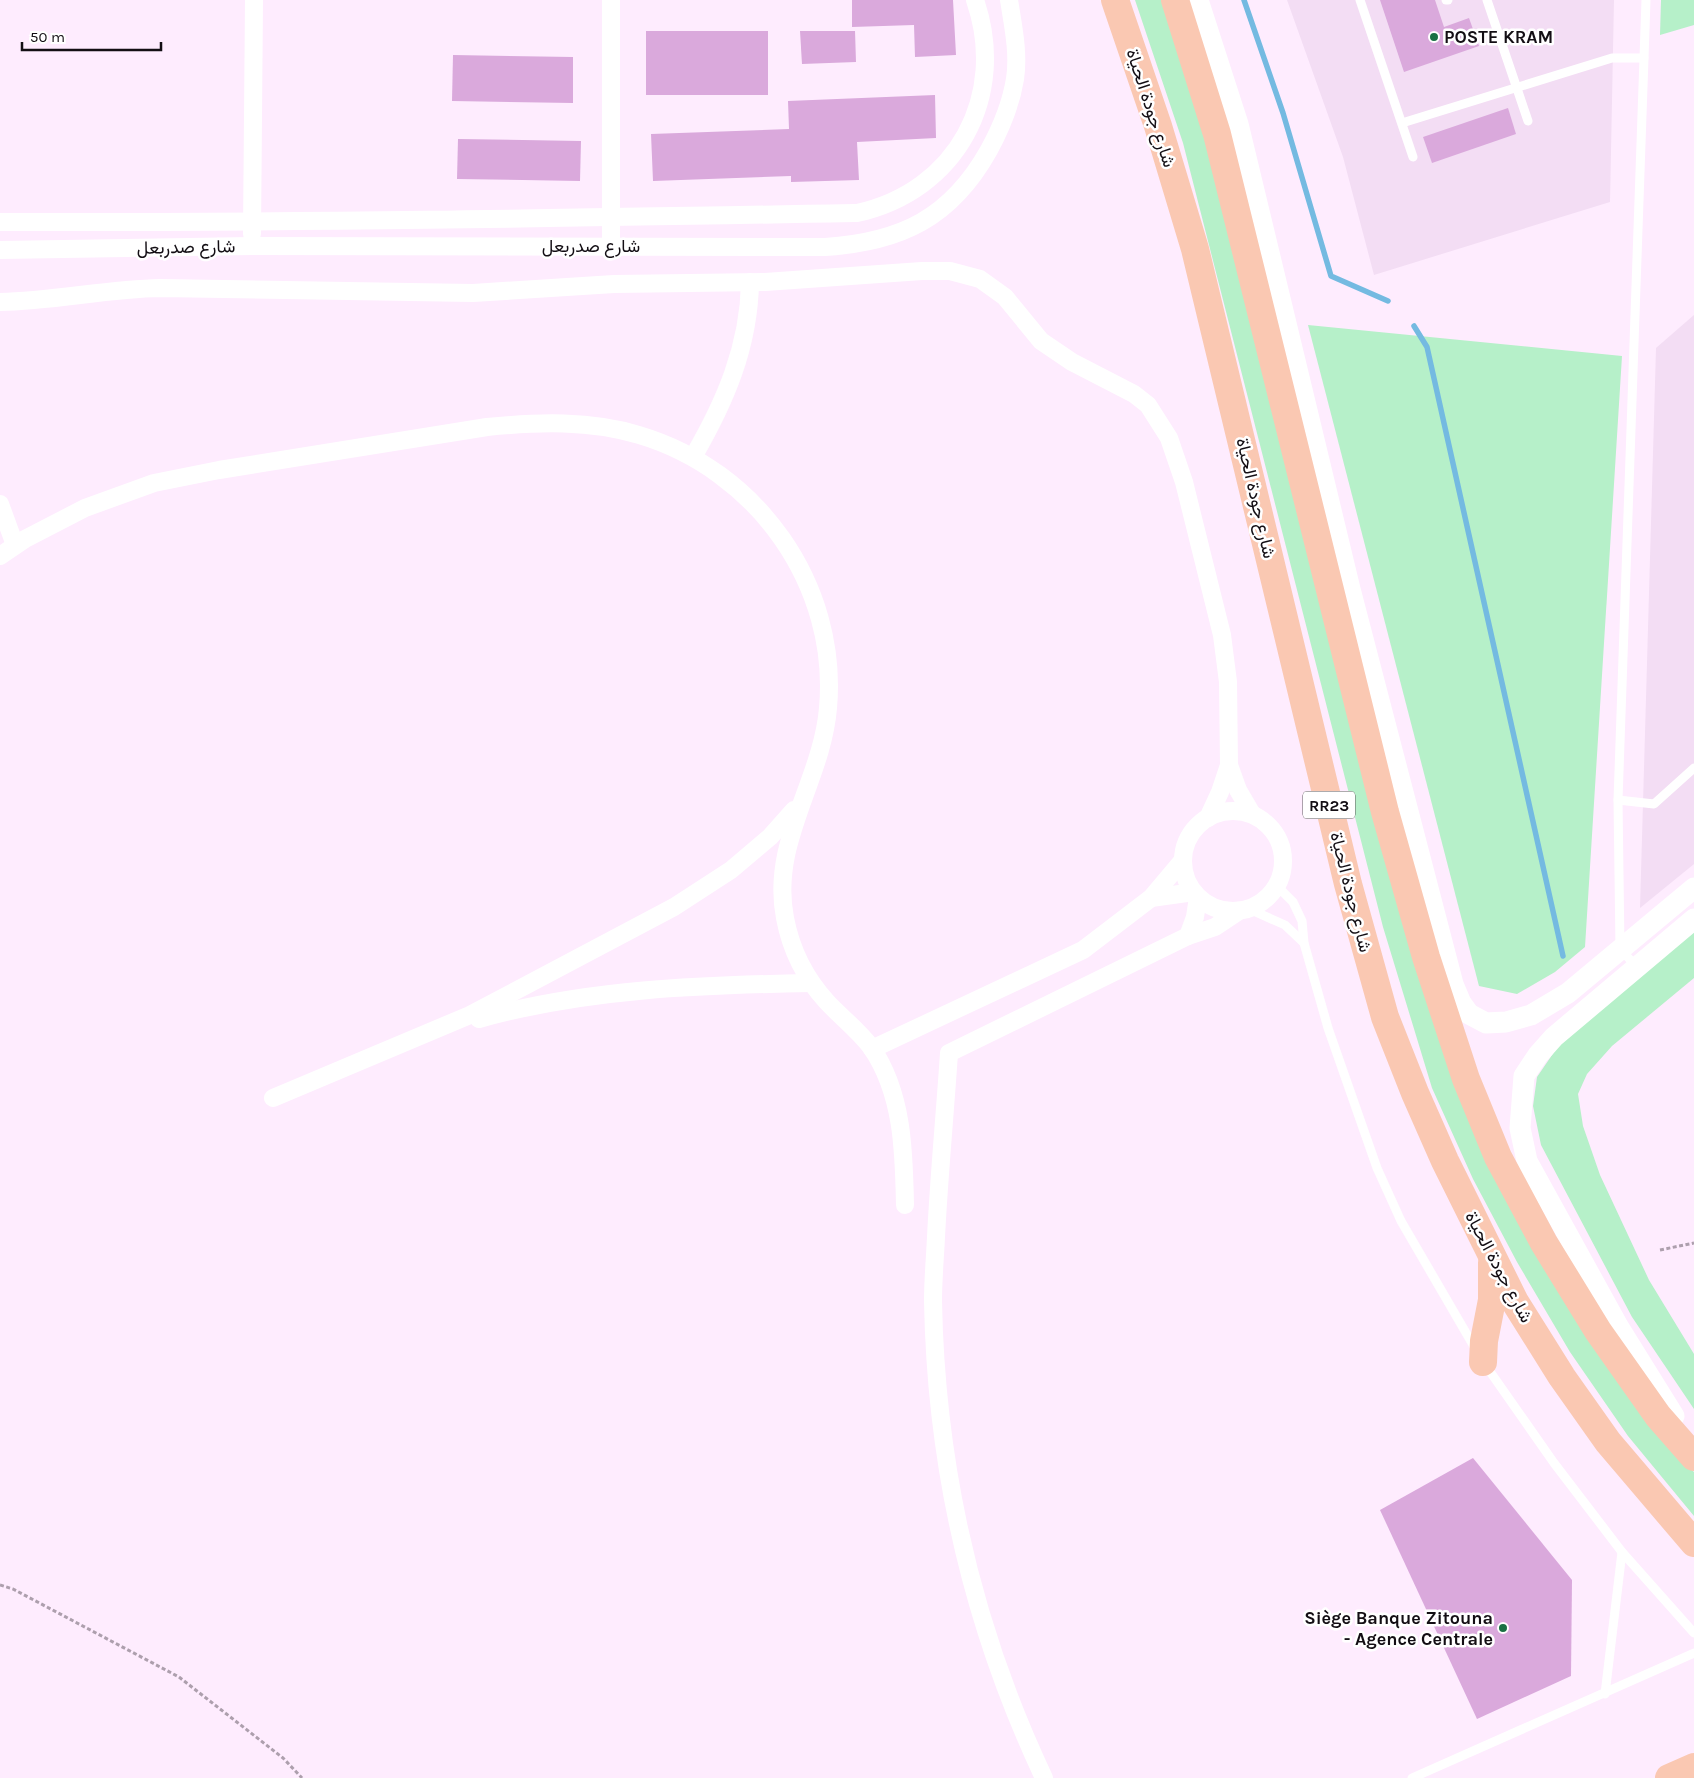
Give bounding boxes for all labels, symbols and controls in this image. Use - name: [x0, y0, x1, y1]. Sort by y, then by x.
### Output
- scale bar: [22, 20, 161, 52]
- place label: POSTE KRAM: [1444, 26, 1553, 48]
- text: 50 m: [30, 28, 65, 46]
- marker: POSTE KRAM: [1428, 31, 1440, 43]
- street label: شارع جودة الحياة: [1121, 46, 1180, 170]
- street label: شارع صدربعل: [137, 235, 235, 260]
- street label: شارع صدربعل: [542, 235, 640, 258]
- street label: شارع جودة الحياة: [1230, 436, 1281, 561]
- road number: RR23: [1303, 792, 1355, 818]
- street label: شارع جودة الحياة: [1324, 830, 1377, 955]
- street label: شارع جودة الحياة: [1460, 1208, 1538, 1327]
- place label: Siège Banque Zitouna - Agence Centrale: [1304, 1607, 1493, 1650]
- marker: Siège Banque Zitouna - Agence Centrale: [1497, 1622, 1509, 1634]

